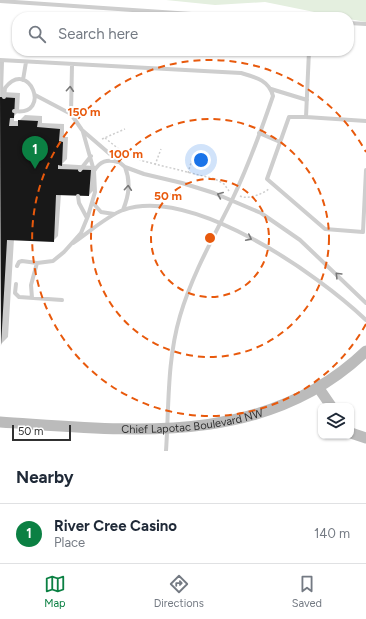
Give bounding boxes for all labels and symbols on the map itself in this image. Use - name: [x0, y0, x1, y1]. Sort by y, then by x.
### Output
- one-way arrow: [66, 86, 75, 92]
- text: 150 m: [67, 105, 101, 119]
- pin: 1: [22, 136, 48, 169]
- text: 100 m: [109, 147, 143, 161]
- your location: [191, 150, 211, 170]
- one-way arrow: [124, 185, 133, 191]
- text: 50 m: [154, 189, 182, 203]
- one-way arrow: [217, 192, 224, 200]
- centre of rings: [203, 231, 217, 245]
- one-way arrow: [245, 233, 252, 241]
- one-way arrow: [336, 272, 343, 280]
- street label: Chief Lapotac Boulevard NW: [121, 406, 265, 435]
- scale bar: [12, 423, 71, 442]

